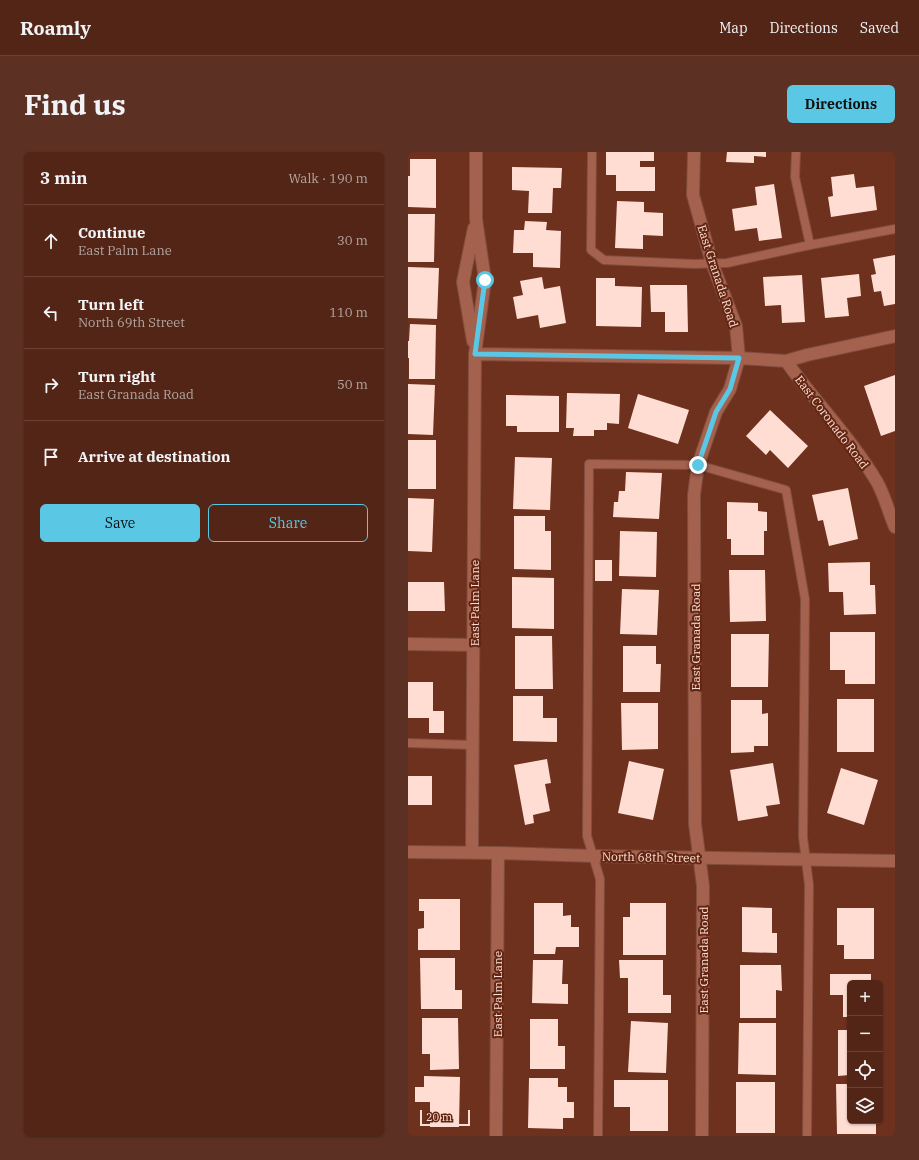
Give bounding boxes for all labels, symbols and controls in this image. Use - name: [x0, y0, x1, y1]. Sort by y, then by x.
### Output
- text: Roamly: [20, 16, 91, 40]
- text: Map: [719, 19, 748, 37]
- text: Directions: [770, 19, 838, 37]
- text: Saved: [860, 19, 899, 37]
- button: Directions: [787, 85, 895, 123]
- text: Find us: [24, 86, 126, 123]
- text: 3 min: [40, 167, 88, 189]
- text: Walk · 190 m: [289, 170, 368, 187]
- text: Continue: [78, 223, 145, 242]
- street label: East Granada Road: [694, 223, 742, 329]
- icon: ahead: [40, 230, 62, 252]
- text: 30 m: [337, 232, 368, 249]
- text: East Palm Lane: [78, 242, 172, 259]
- route start: [476, 271, 494, 289]
- text: Turn left: [78, 295, 144, 314]
- icon: left: [40, 302, 62, 324]
- text: 110 m: [329, 304, 368, 321]
- text: North 69th Street: [78, 314, 185, 331]
- text: Turn right: [78, 367, 156, 386]
- street label: East Coronado Road: [792, 372, 872, 472]
- icon: right: [40, 374, 62, 396]
- text: 50 m: [337, 376, 368, 393]
- text: East Granada Road: [78, 386, 194, 403]
- icon: arrive: [40, 446, 62, 468]
- text: Arrive at destination: [78, 447, 230, 466]
- route end: [689, 456, 707, 474]
- button: Save: [40, 504, 200, 542]
- button: Share: [208, 504, 368, 542]
- street label: East Palm Lane: [467, 560, 482, 646]
- street label: East Granada Road: [688, 583, 703, 691]
- street label: North 68th Street: [602, 849, 700, 865]
- street label: East Granada Road: [696, 906, 711, 1014]
- street label: East Palm Lane: [490, 951, 505, 1037]
- map controls: [847, 980, 883, 1124]
- button: +: [847, 980, 883, 1016]
- button: −: [847, 1016, 883, 1052]
- button: locate: [847, 1052, 883, 1088]
- button: layers: [847, 1088, 883, 1124]
- scale bar: [420, 1108, 470, 1127]
- text: 20 m: [426, 1110, 452, 1124]

